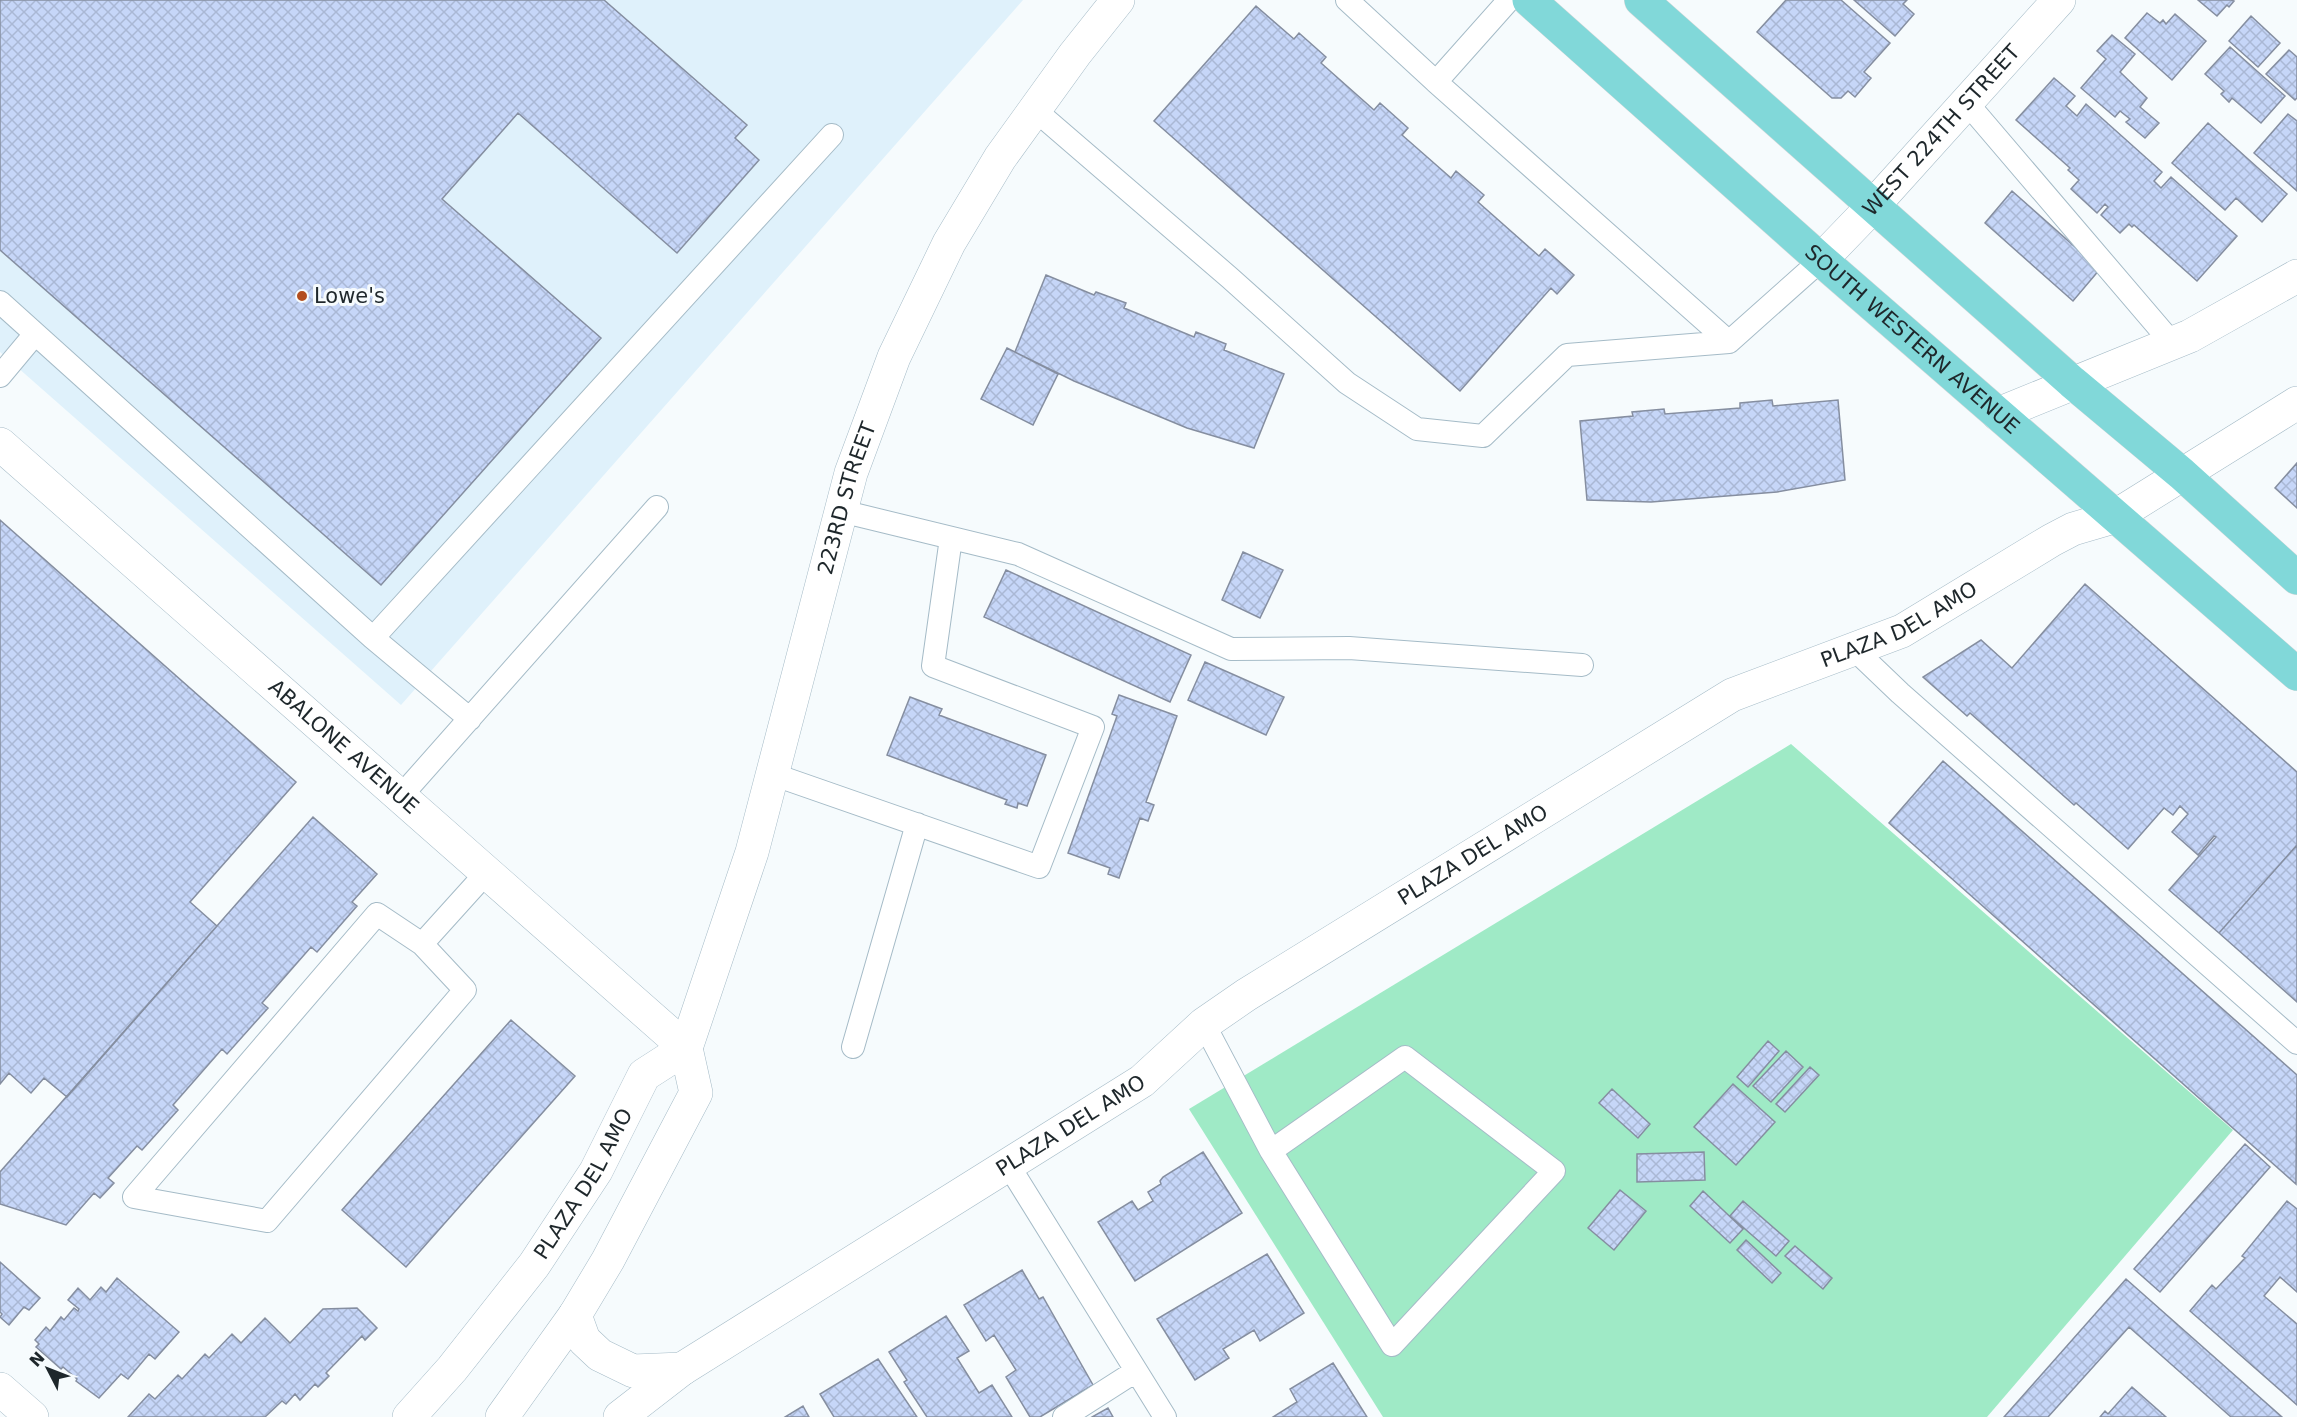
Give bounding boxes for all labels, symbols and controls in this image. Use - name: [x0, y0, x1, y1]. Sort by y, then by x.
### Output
- street label: WEST 224TH STREET: [1858, 40, 2025, 221]
- street label: SOUTH WESTERN AVENUE: [1800, 240, 2024, 439]
- place label: Lowe's: [314, 284, 385, 308]
- marker: Lowe's: [295, 289, 309, 303]
- street label: 223RD STREET: [813, 419, 881, 577]
- street label: PLAZA DEL AMO: [1817, 576, 1981, 673]
- street label: ABALONE AVENUE: [264, 674, 424, 819]
- street label: PLAZA DEL AMO: [1394, 800, 1552, 910]
- street label: PLAZA DEL AMO: [992, 1070, 1150, 1181]
- street label: PLAZA DEL AMO: [529, 1105, 637, 1264]
- north arrow: [18, 1339, 78, 1399]
- text: N: [26, 1348, 49, 1371]

